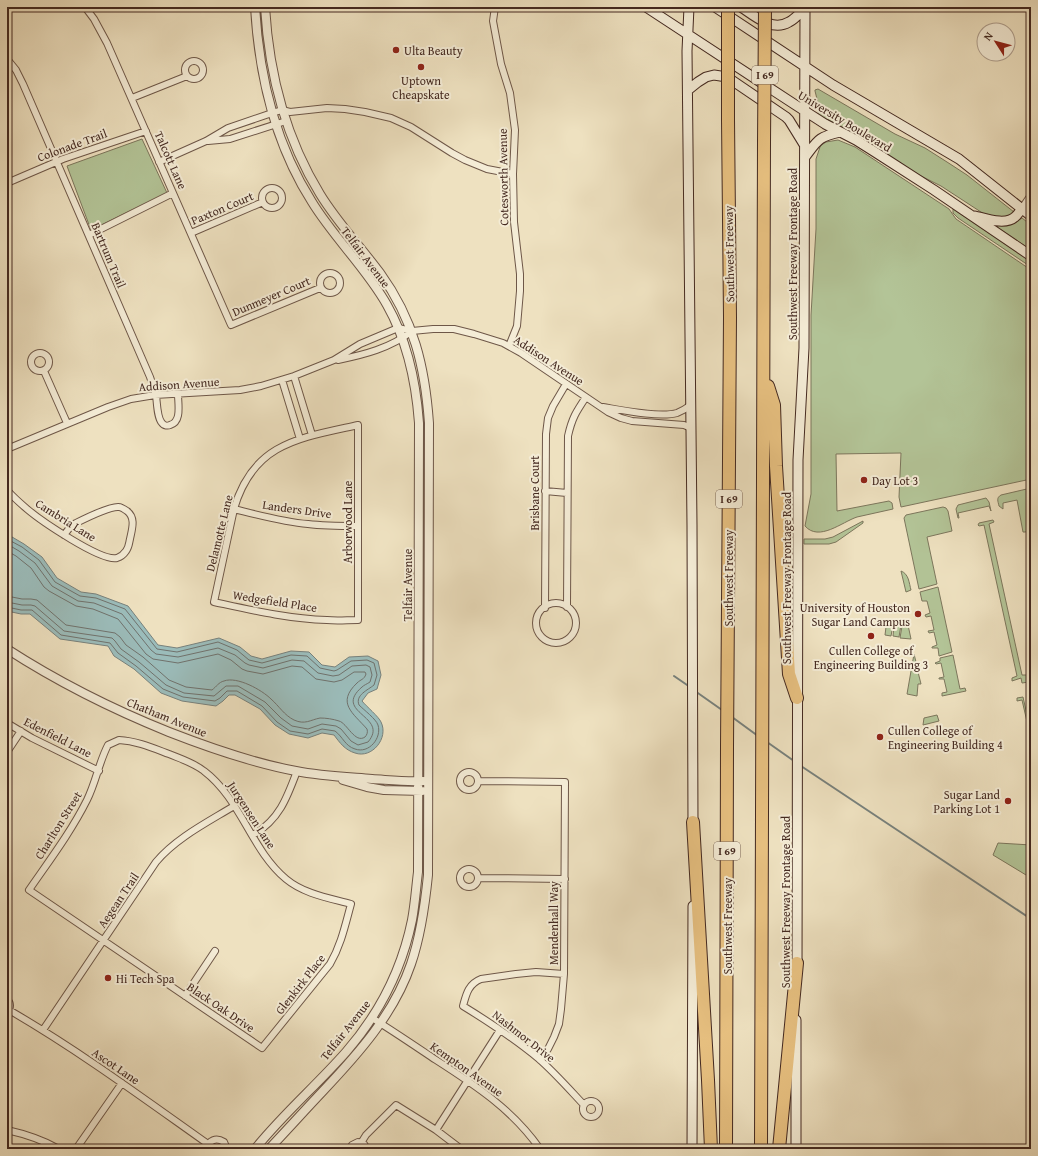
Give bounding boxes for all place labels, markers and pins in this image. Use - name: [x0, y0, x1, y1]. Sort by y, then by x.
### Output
- place label: Ulta Beauty: [404, 42, 463, 59]
- marker: Ulta Beauty: [391, 45, 401, 55]
- marker: Uptown Cheapskate: [416, 62, 426, 72]
- place label: Uptown Cheapskate: [392, 72, 450, 103]
- place label: Day Lot 3: [872, 472, 918, 489]
- marker: Day Lot 3: [859, 475, 869, 485]
- place label: University of Houston Sugar Land Campus: [800, 599, 910, 630]
- marker: University of Houston Sugar Land Campus: [913, 609, 923, 619]
- marker: Cullen College of Engineering Building 3: [866, 631, 876, 641]
- place label: Cullen College of Engineering Building 3: [814, 642, 929, 673]
- place label: Cullen College of Engineering Building 4: [888, 722, 1003, 753]
- marker: Cullen College of Engineering Building 4: [875, 732, 885, 742]
- place label: Sugar Land Parking Lot 1: [933, 786, 1001, 817]
- marker: Sugar Land Parking Lot 1: [1003, 796, 1013, 806]
- place label: Hi Tech Spa: [116, 970, 175, 987]
- marker: Hi Tech Spa: [103, 973, 113, 983]

